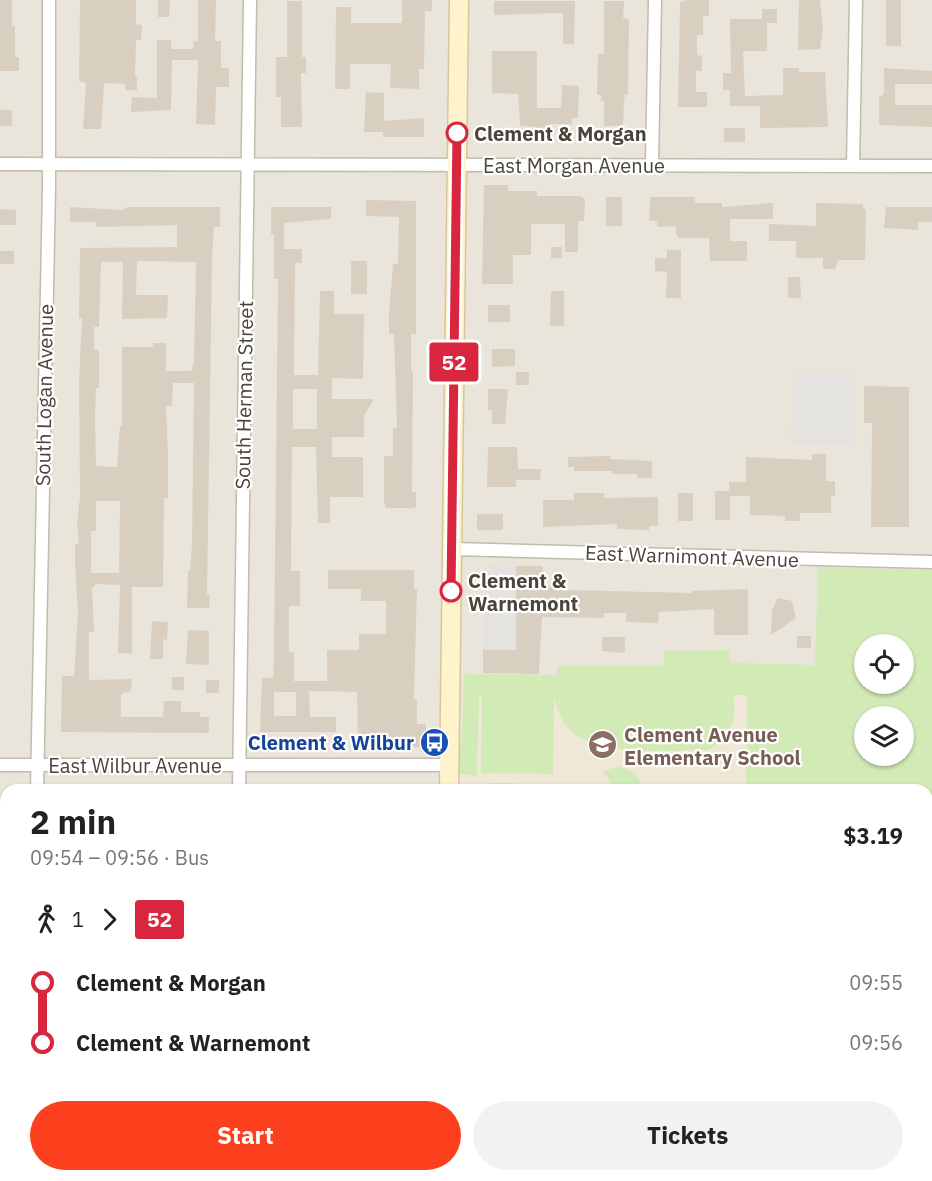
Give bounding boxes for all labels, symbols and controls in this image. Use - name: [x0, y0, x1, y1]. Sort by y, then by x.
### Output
- place label: Clement & Morgan: [474, 120, 647, 147]
- marker: Clement & Morgan: [446, 122, 468, 144]
- street label: East Morgan Avenue: [483, 152, 665, 179]
- street label: South Herman Street: [229, 300, 259, 490]
- street label: South Logan Avenue: [29, 304, 59, 486]
- line badge: 52: [427, 342, 481, 382]
- text: 52: [441, 348, 467, 376]
- street label: East Warnimont Avenue: [584, 539, 800, 573]
- place label: Clement & Warnemont: [468, 567, 578, 617]
- marker: Clement & Warnemont: [440, 580, 462, 602]
- map controls: [854, 634, 914, 766]
- button: locate: [854, 634, 914, 694]
- button: layers: [854, 706, 914, 766]
- place label: Clement Avenue Elementary School: [624, 721, 801, 771]
- bus stop icon: Clement & Wilbur: [419, 726, 451, 758]
- place label: Clement & Wilbur: [248, 729, 414, 756]
- school or university icon: Clement Avenue Elementary School: [587, 729, 619, 761]
- street label: East Wilbur Avenue: [48, 752, 222, 779]
- text: 2 min: [30, 800, 116, 843]
- text: $3.19: [843, 821, 903, 850]
- text: 09:54 – 09:56 · Bus: [30, 844, 209, 871]
- icon: walk: [30, 903, 63, 936]
- icon: forward: [93, 903, 126, 936]
- text: 52: [147, 905, 172, 933]
- text: 1: [72, 906, 84, 933]
- text: Clement & Morgan: [76, 968, 266, 997]
- text: 09:55: [849, 969, 903, 996]
- text: Clement & Warnemont: [76, 1028, 310, 1057]
- text: 09:56: [849, 1029, 903, 1056]
- button: Start: [30, 1101, 461, 1170]
- button: Tickets: [473, 1101, 903, 1170]

